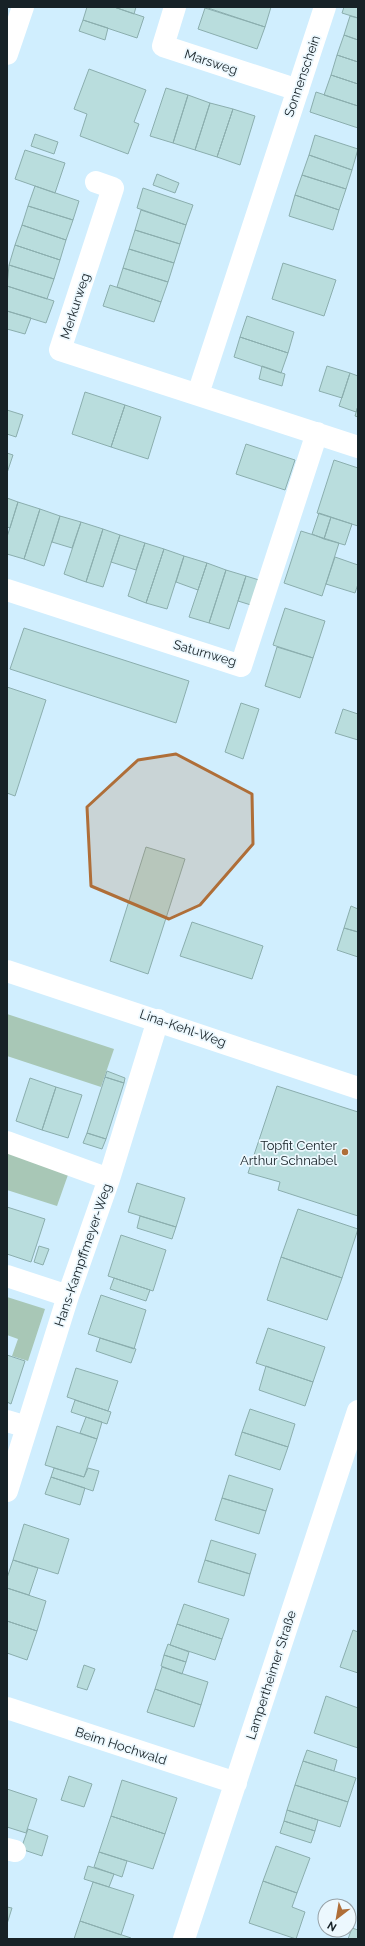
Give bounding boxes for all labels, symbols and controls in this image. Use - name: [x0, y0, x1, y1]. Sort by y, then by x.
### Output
- street label: Sonnenschein: [281, 33, 323, 119]
- street label: Marsweg: [182, 46, 240, 78]
- street label: Merkurweg: [57, 271, 93, 341]
- street label: Saturnweg: [172, 637, 238, 669]
- street label: Lina-Kehl-Weg: [138, 1006, 228, 1050]
- place label: Topfit Center Arthur Schnabel: [240, 1138, 337, 1168]
- marker: Topfit Center Arthur Schnabel: [340, 1147, 350, 1157]
- street label: Hans-Kampffmeyer-Weg: [51, 1182, 115, 1328]
- street label: Lampertheimer Straße: [243, 1608, 299, 1741]
- street label: Beim Hochwald: [73, 1724, 169, 1768]
- north arrow: [317, 1898, 357, 1938]
- text: N: [325, 1918, 339, 1934]

